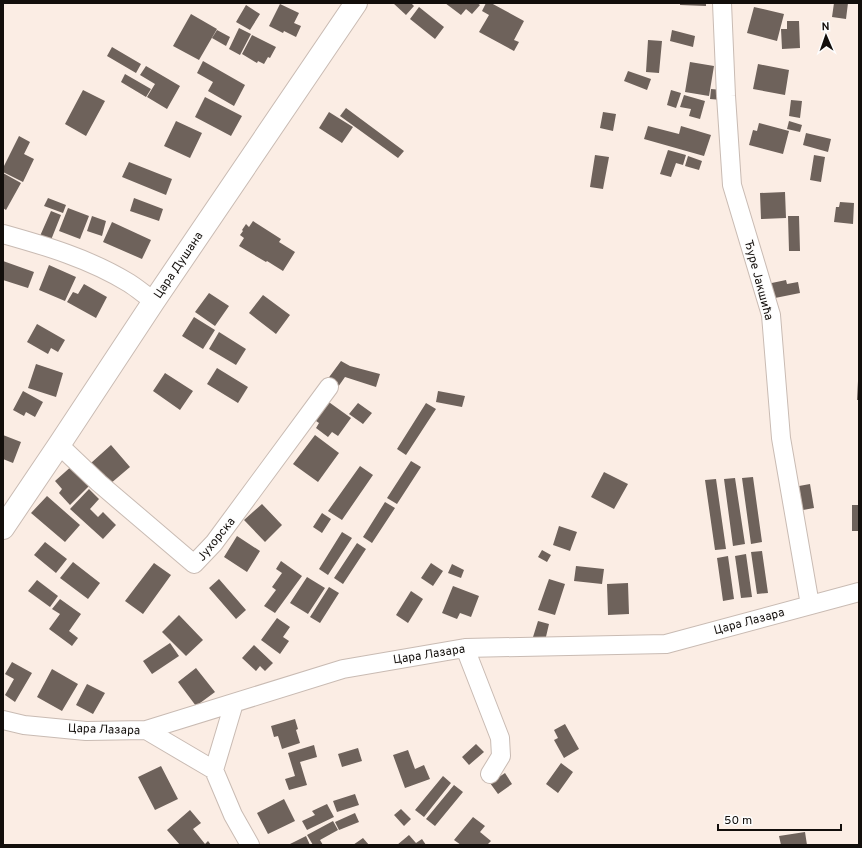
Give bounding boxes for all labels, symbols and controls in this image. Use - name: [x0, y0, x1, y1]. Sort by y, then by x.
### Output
- north arrow: [806, 16, 846, 56]
- text: N: [821, 20, 830, 34]
- street label: Цара Душана: [151, 229, 207, 302]
- street label: Ђуре Јакшића: [740, 238, 776, 322]
- street label: Јухорска: [194, 514, 239, 565]
- street label: Цара Лазара: [712, 605, 786, 639]
- street label: Цара Лазара: [392, 641, 466, 669]
- street label: Цара Лазара: [67, 721, 140, 739]
- scale bar: [718, 806, 841, 832]
- text: 50 m: [724, 813, 752, 829]

